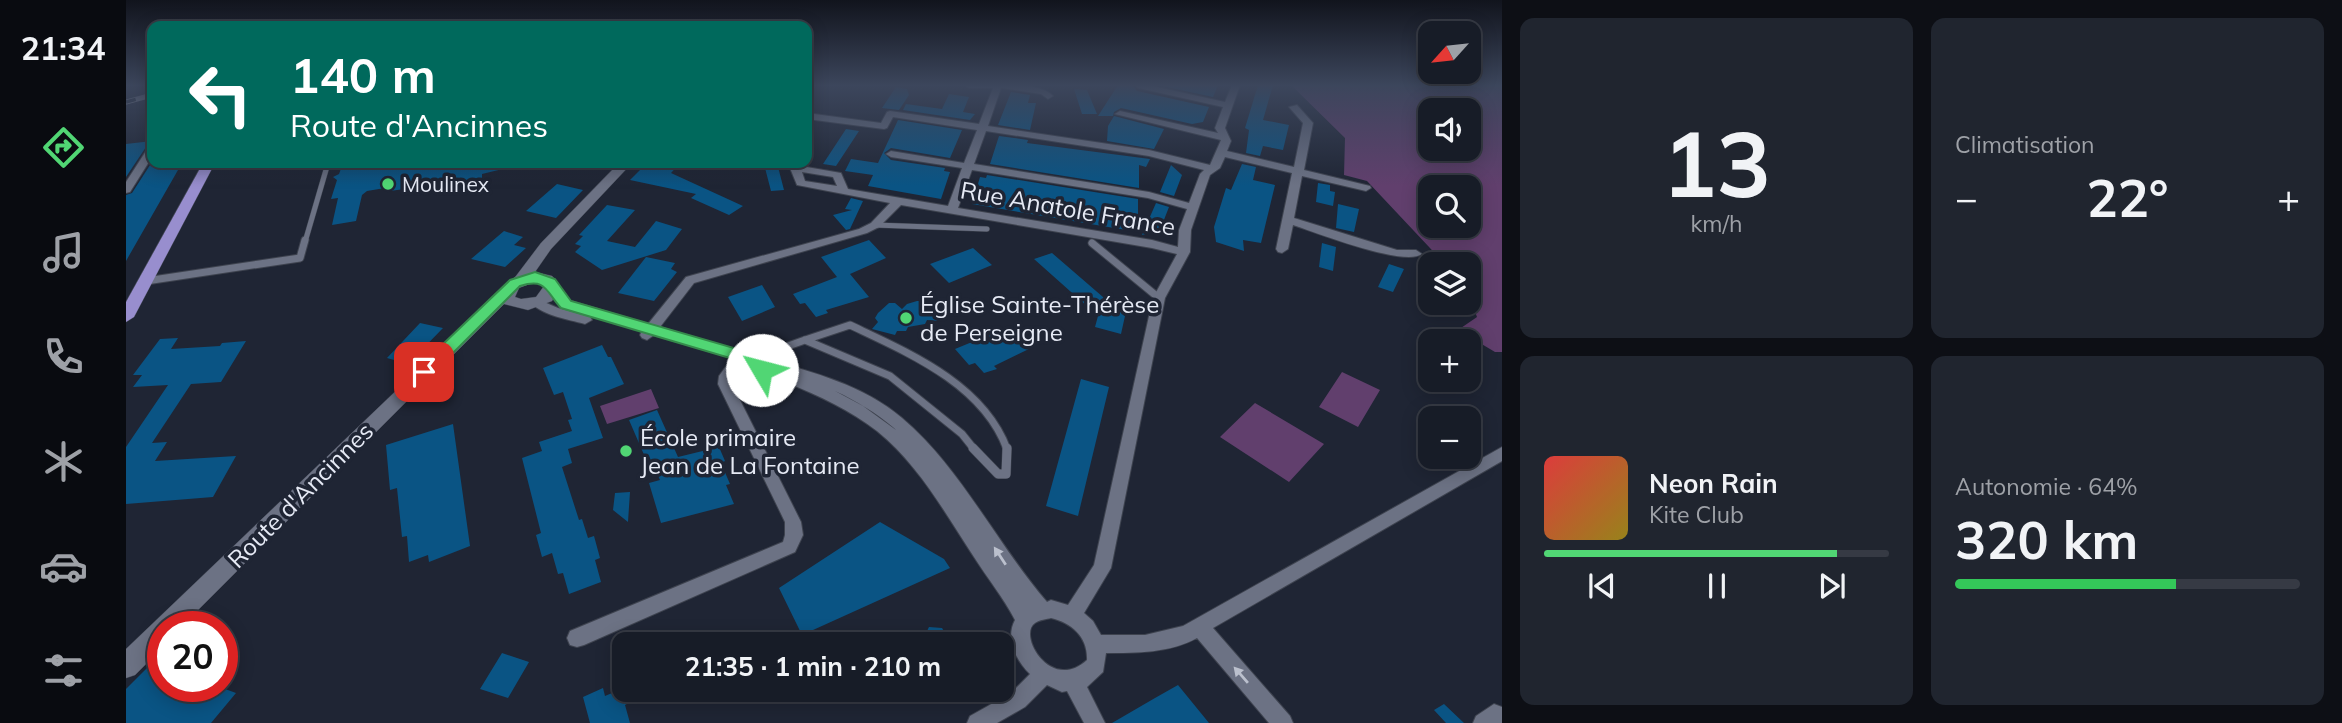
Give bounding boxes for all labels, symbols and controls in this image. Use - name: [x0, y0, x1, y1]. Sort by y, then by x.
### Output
- north arrow: [1418, 21, 1480, 84]
- map controls: [1418, 21, 1481, 469]
- text: 21:34: [21, 28, 105, 68]
- text: 140 m: [290, 44, 436, 105]
- icon: left: [175, 49, 266, 140]
- button: sound: [1418, 98, 1481, 161]
- text: Route d'Ancinnes: [290, 105, 548, 145]
- text: 13: [1662, 106, 1771, 220]
- icon: directions: [39, 123, 88, 172]
- text: Climatisation: [1955, 130, 2095, 159]
- text: 22°: [2086, 165, 2169, 230]
- place label: Moulinex: [402, 171, 489, 197]
- street label: Rue Anatole France: [958, 174, 1178, 242]
- text: −: [1955, 174, 1978, 222]
- text: +: [2277, 174, 2300, 222]
- button: search: [1418, 175, 1481, 238]
- marker: Moulinex: [380, 176, 396, 192]
- text: km/h: [1690, 209, 1743, 238]
- icon: music: [39, 228, 88, 277]
- button: layers: [1418, 252, 1481, 315]
- place label: Église Sainte-Thérèse de Perseigne: [920, 289, 1159, 347]
- marker: Église Sainte-Thérèse de Perseigne: [898, 310, 914, 326]
- button: +: [1418, 329, 1481, 392]
- icon: phone: [39, 332, 88, 381]
- position arrow: [725, 333, 799, 407]
- pin: [394, 342, 454, 402]
- icon: arrive: [405, 353, 443, 391]
- button: −: [1418, 406, 1481, 469]
- street label: Route d'Ancinnes: [221, 416, 379, 574]
- place label: École primaire Jean de La Fontaine: [640, 422, 860, 480]
- icon: climate: [39, 437, 88, 486]
- marker: École primaire Jean de La Fontaine: [618, 443, 634, 459]
- text: Neon Rain: [1649, 467, 1778, 500]
- text: Autonomie · 64%: [1955, 472, 2138, 501]
- text: Kite Club: [1649, 500, 1744, 529]
- text: 320 km: [1955, 507, 2138, 572]
- icon: car: [39, 542, 88, 591]
- one-way arrow: [994, 546, 1007, 566]
- icon: previous: [1583, 567, 1621, 605]
- icon: pause: [1698, 567, 1736, 605]
- icon: next: [1813, 567, 1851, 605]
- speed limit sign: 20: [147, 611, 238, 702]
- icon: filters: [39, 646, 88, 695]
- text: 21:35 · 1 min · 210 m: [685, 650, 941, 683]
- one-way arrow: [1234, 666, 1249, 683]

